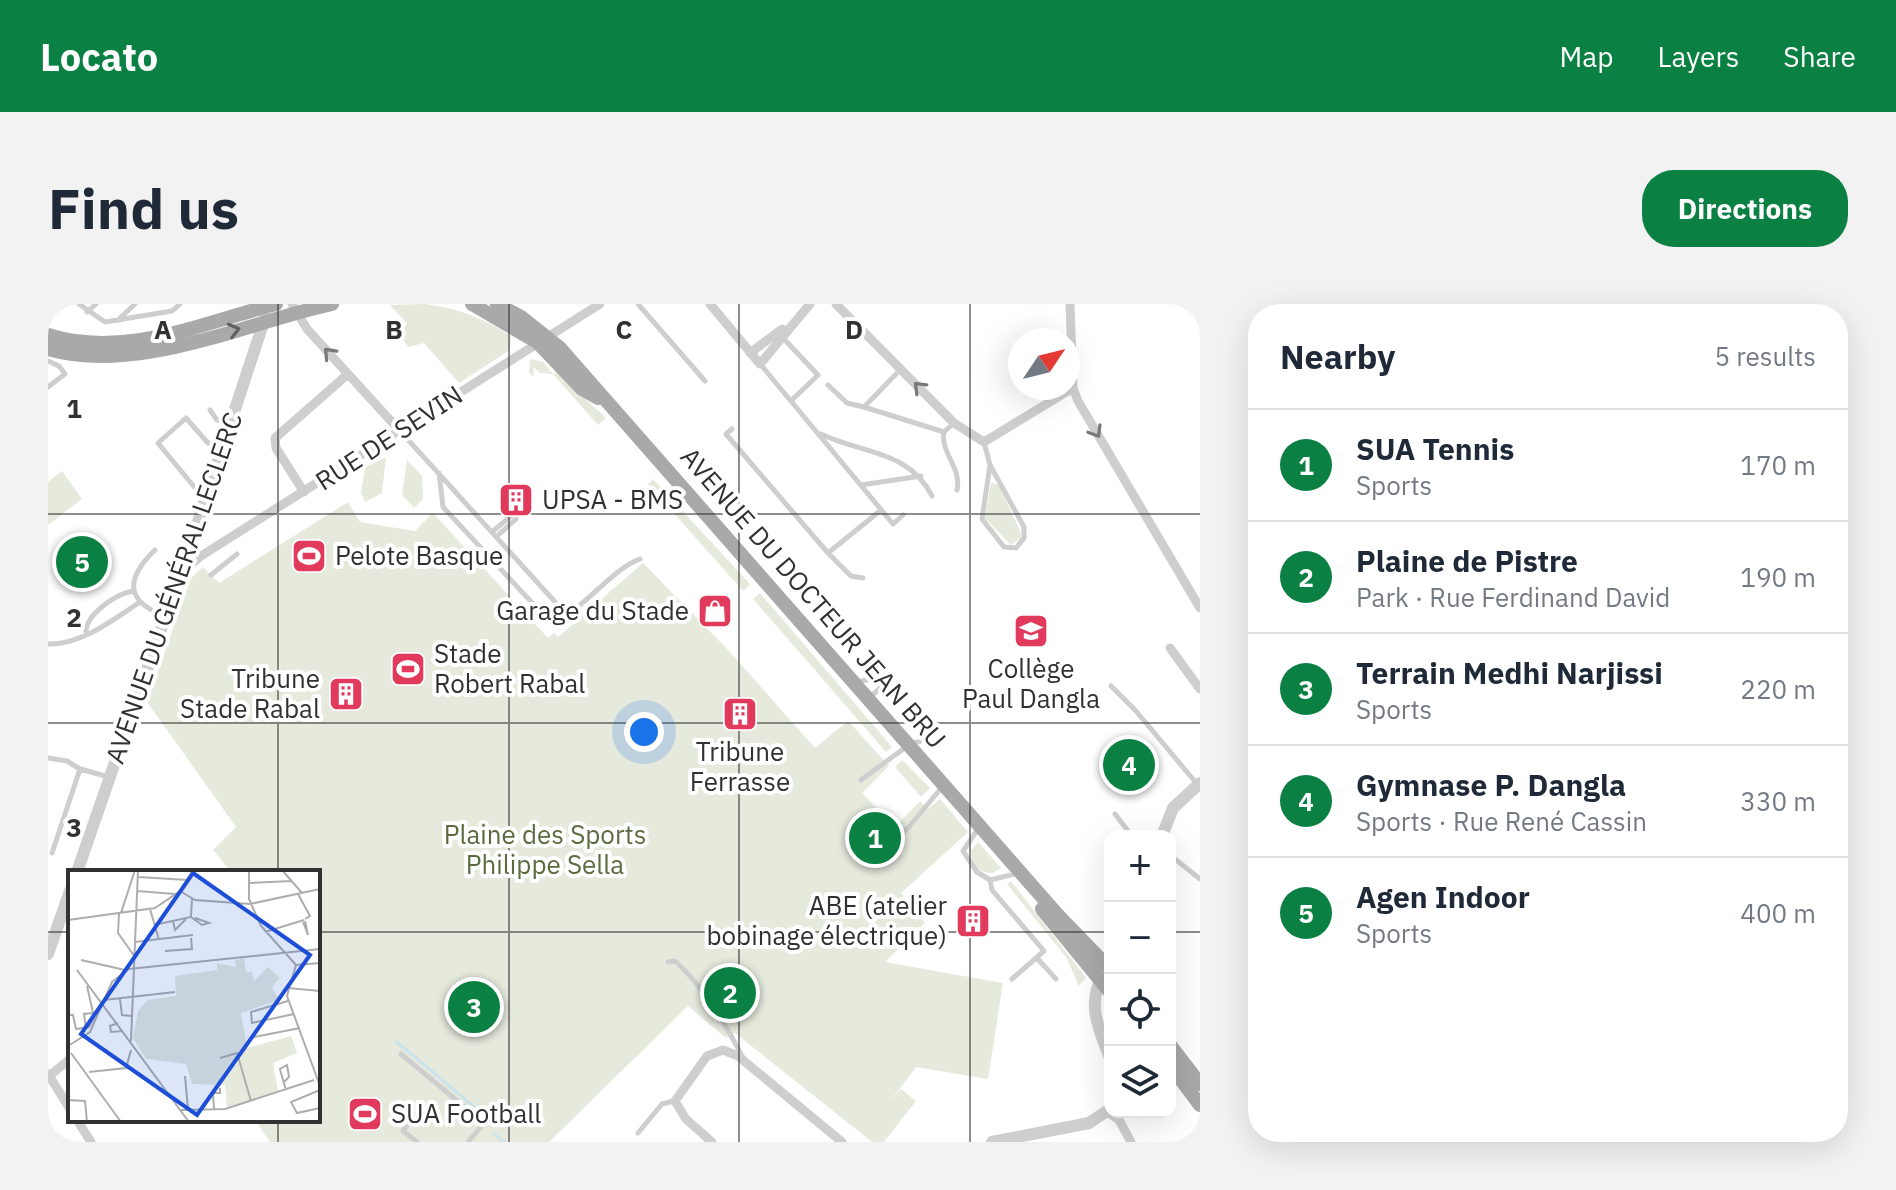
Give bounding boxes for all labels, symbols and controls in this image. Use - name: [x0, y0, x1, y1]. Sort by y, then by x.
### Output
- text: Locato: [40, 32, 158, 81]
- text: Map: [1559, 38, 1613, 75]
- text: Layers: [1657, 38, 1739, 75]
- text: Share: [1783, 38, 1856, 75]
- button: Directions: [1642, 170, 1848, 247]
- text: Find us: [48, 172, 239, 244]
- text: A: [154, 312, 172, 346]
- text: B: [385, 312, 403, 346]
- text: C: [616, 312, 633, 346]
- text: D: [845, 312, 863, 346]
- one-way arrow: [227, 322, 240, 339]
- north arrow: [1008, 328, 1080, 400]
- text: Nearby: [1280, 334, 1395, 378]
- text: 5 results: [1714, 339, 1816, 373]
- one-way arrow: [323, 348, 338, 362]
- street label: RUE DE SEVIN: [308, 377, 468, 497]
- one-way arrow: [914, 382, 928, 396]
- text: 1: [66, 391, 82, 425]
- street label: AVENUE DU GÉNÉRAL LECLERC: [97, 408, 249, 768]
- one-way arrow: [1086, 423, 1102, 438]
- text: SUA Tennis: [1356, 429, 1514, 468]
- street label: AVENUE DU DOCTEUR JEAN BRU: [674, 440, 954, 755]
- text: 1: [1298, 448, 1314, 482]
- text: 170 m: [1740, 448, 1816, 482]
- text: Sports: [1356, 468, 1432, 502]
- building icon: UPSA - BMS: [497, 481, 535, 519]
- place label: UPSA - BMS: [542, 482, 683, 516]
- pin: 5: [56, 532, 108, 592]
- sports icon: Pelote Basque: [290, 537, 328, 575]
- place label: Pelote Basque: [335, 538, 503, 572]
- text: Plaine de Pistre: [1356, 541, 1578, 580]
- text: 2: [1298, 560, 1314, 594]
- text: 190 m: [1740, 560, 1816, 594]
- text: Park · Rue Ferdinand David: [1356, 580, 1670, 614]
- shop icon: Garage du Stade: [696, 592, 734, 630]
- place label: Garage du Stade: [496, 593, 689, 627]
- text: 2: [66, 600, 82, 634]
- school or university icon: Collège Paul Dangla: [1012, 612, 1050, 650]
- place label: Stade Robert Rabal: [434, 636, 585, 700]
- sports icon: Stade Robert Rabal: [389, 650, 427, 688]
- place label: Collège Paul Dangla: [962, 651, 1100, 715]
- text: Terrain Medhi Narjissi: [1356, 653, 1663, 692]
- place label: Tribune Stade Rabal: [180, 661, 320, 725]
- text: 3: [1298, 672, 1314, 706]
- text: 220 m: [1740, 672, 1816, 706]
- building icon: Tribune Stade Rabal: [327, 675, 365, 713]
- text: Sports: [1356, 692, 1432, 726]
- building icon: Tribune Ferrasse: [721, 695, 759, 733]
- your location: [624, 712, 664, 752]
- place label: Tribune Ferrasse: [690, 734, 790, 798]
- pin: 4: [1103, 735, 1155, 795]
- text: Gymnase P. Dangla: [1356, 765, 1626, 804]
- text: 4: [1298, 784, 1314, 818]
- text: 330 m: [1740, 784, 1816, 818]
- text: Sports · Rue René Cassin: [1356, 804, 1647, 838]
- pin: 1: [849, 808, 901, 868]
- text: 3: [66, 810, 82, 844]
- park label: Plaine des Sports Philippe Sella: [444, 817, 646, 881]
- map controls: [1104, 830, 1176, 1118]
- button: +: [1104, 830, 1176, 902]
- inset map: [68, 870, 320, 1122]
- text: Agen Indoor: [1356, 877, 1530, 916]
- place label: ABE (atelier bobinage électrique): [706, 888, 947, 952]
- text: 5: [1298, 896, 1314, 930]
- text: 400 m: [1740, 896, 1816, 930]
- building icon: ABE (atelier bobinage électrique): [954, 902, 992, 940]
- button: −: [1104, 902, 1176, 974]
- text: Sports: [1356, 916, 1432, 950]
- pin: 2: [704, 963, 756, 1023]
- button: locate: [1104, 974, 1176, 1046]
- pin: 3: [448, 977, 500, 1037]
- button: layers: [1104, 1046, 1176, 1118]
- sports icon: SUA Football: [346, 1095, 384, 1133]
- place label: SUA Football: [391, 1096, 541, 1130]

